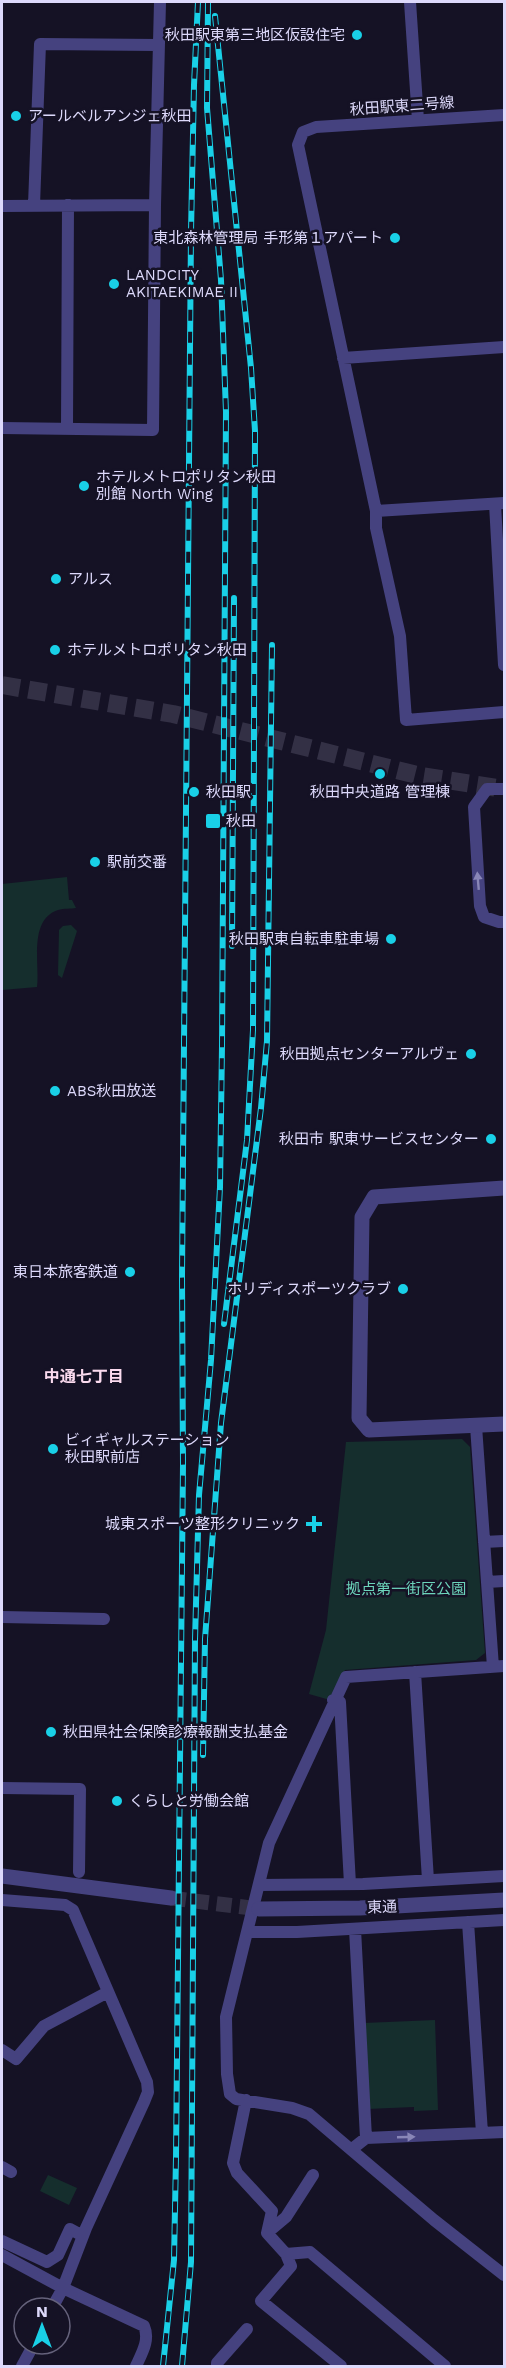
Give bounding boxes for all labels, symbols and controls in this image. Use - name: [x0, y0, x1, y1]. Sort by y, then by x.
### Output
- place label: 秋田駅東第三地区仮設住宅: [165, 26, 345, 44]
- marker: 秋田駅東第三地区仮設住宅: [350, 28, 364, 42]
- street label: 秋田駅東二号線: [349, 93, 455, 119]
- place label: アールベルアンジェ秋田: [28, 107, 192, 125]
- marker: アールベルアンジェ秋田: [9, 109, 23, 123]
- place label: 東北森林管理局 手形第１アパート: [153, 229, 383, 247]
- marker: 東北森林管理局 手形第１アパート: [388, 231, 402, 245]
- place label: LANDCITY AKITAEKIMAE II: [126, 266, 238, 301]
- marker: LANDCITY AKITAEKIMAE II: [107, 277, 121, 291]
- place label: ホテルメトロポリタン秋田 別館 North Wing: [96, 468, 276, 503]
- marker: ホテルメトロポリタン秋田 別館 North Wing: [77, 479, 91, 493]
- place label: アルス: [68, 570, 113, 588]
- marker: アルス: [49, 572, 63, 586]
- place label: ホテルメトロポリタン秋田: [67, 641, 247, 659]
- marker: ホテルメトロポリタン秋田: [48, 643, 62, 657]
- marker: 秋田中央道路 管理棟: [373, 767, 387, 781]
- place label: 秋田駅: [206, 783, 251, 801]
- place label: 秋田中央道路 管理棟: [310, 783, 450, 801]
- marker: 秋田駅: [187, 785, 201, 799]
- marker: 秋田: [204, 812, 222, 830]
- place label: 秋田: [226, 812, 256, 830]
- place label: 駅前交番: [107, 853, 167, 871]
- marker: 駅前交番: [88, 855, 102, 869]
- one-way arrow: [473, 871, 483, 890]
- place label: 秋田駅東自転車駐車場: [229, 930, 379, 948]
- marker: 秋田駅東自転車駐車場: [384, 932, 398, 946]
- place label: 秋田拠点センターアルヴェ: [280, 1045, 459, 1063]
- marker: 秋田拠点センターアルヴェ: [464, 1047, 478, 1061]
- place label: ABS秋田放送: [67, 1082, 156, 1100]
- marker: ABS秋田放送: [48, 1084, 62, 1098]
- place label: 秋田市 駅東サービスセンター: [279, 1130, 479, 1148]
- marker: 秋田市 駅東サービスセンター: [484, 1132, 498, 1146]
- place label: 東日本旅客鉄道: [13, 1263, 118, 1281]
- marker: 東日本旅客鉄道: [123, 1265, 137, 1279]
- place label: ホリディスポーツクラブ: [227, 1280, 391, 1298]
- marker: ホリディスポーツクラブ: [396, 1282, 410, 1296]
- district label: 中通七丁目: [44, 1367, 124, 1386]
- place label: ビィギャルステーション 秋田駅前店: [65, 1431, 229, 1466]
- marker: ビィギャルステーション 秋田駅前店: [46, 1442, 60, 1456]
- place label: 城東スポーツ整形クリニック: [105, 1515, 300, 1533]
- marker: 城東スポーツ整形クリニック: [305, 1515, 323, 1533]
- park label: 拠点第一街区公園: [346, 1580, 466, 1598]
- place label: 秋田県社会保険診療報酬支払基金: [63, 1723, 288, 1741]
- marker: 秋田県社会保険診療報酬支払基金: [44, 1725, 58, 1739]
- place label: くらしと労働会館: [129, 1792, 249, 1810]
- marker: くらしと労働会館: [110, 1794, 124, 1808]
- street label: 東通: [367, 1897, 397, 1917]
- one-way arrow: [397, 2132, 416, 2141]
- north arrow: [12, 2296, 72, 2356]
- text: N: [36, 2302, 48, 2321]

